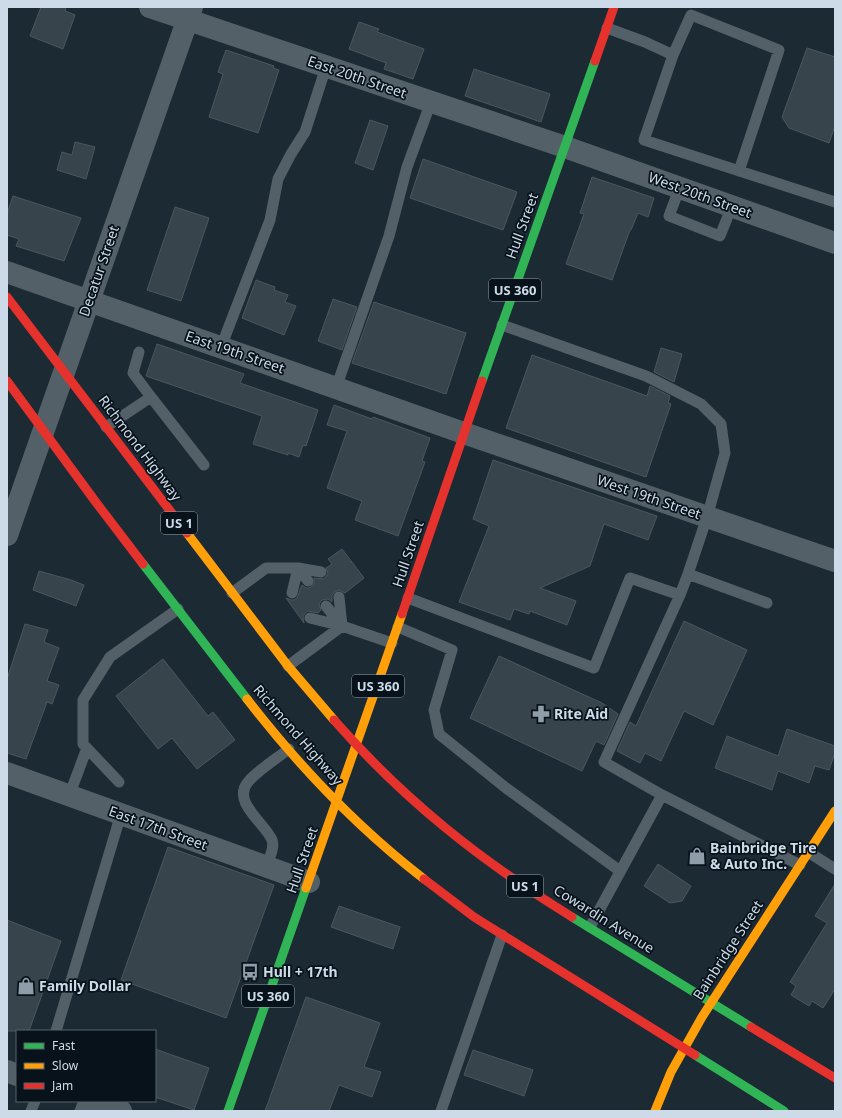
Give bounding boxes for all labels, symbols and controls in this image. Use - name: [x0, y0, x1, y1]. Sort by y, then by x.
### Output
- street label: East 20th Street: [305, 51, 409, 102]
- street label: West 20th Street: [646, 167, 754, 222]
- street label: Hull Street: [501, 190, 542, 261]
- street label: Decatur Street: [74, 223, 123, 319]
- road number: US 360: [489, 279, 541, 301]
- street label: East 19th Street: [183, 326, 287, 377]
- street label: Richmond Highway: [94, 391, 187, 505]
- street label: West 19th Street: [595, 470, 704, 523]
- road number: US 1: [161, 512, 197, 534]
- street label: Hull Street: [387, 518, 428, 590]
- road number: US 360: [352, 675, 404, 697]
- street label: Richmond Highway: [249, 680, 348, 790]
- pharmacy icon: Rite Aid: [531, 704, 551, 724]
- place label: Rite Aid: [554, 704, 608, 723]
- street label: East 17th Street: [106, 801, 210, 854]
- street label: Hull Street: [281, 824, 322, 896]
- place label: Bainbridge Tire & Auto Inc.: [710, 838, 817, 873]
- shop icon: Bainbridge Tire & Auto Inc.: [687, 846, 707, 866]
- road number: US 1: [507, 875, 543, 897]
- street label: Cowardin Avenue: [550, 880, 658, 957]
- street label: Bainbridge Street: [688, 896, 767, 1003]
- bus stop icon: Hull + 17th: [240, 962, 260, 982]
- place label: Hull + 17th: [263, 962, 338, 981]
- shop icon: Family Dollar: [16, 976, 36, 996]
- place label: Family Dollar: [39, 976, 131, 995]
- road number: US 360: [242, 985, 294, 1007]
- legend: [16, 1030, 156, 1102]
- text: Fast: [52, 1037, 76, 1054]
- text: Slow: [52, 1057, 79, 1074]
- text: Jam: [51, 1077, 73, 1094]

